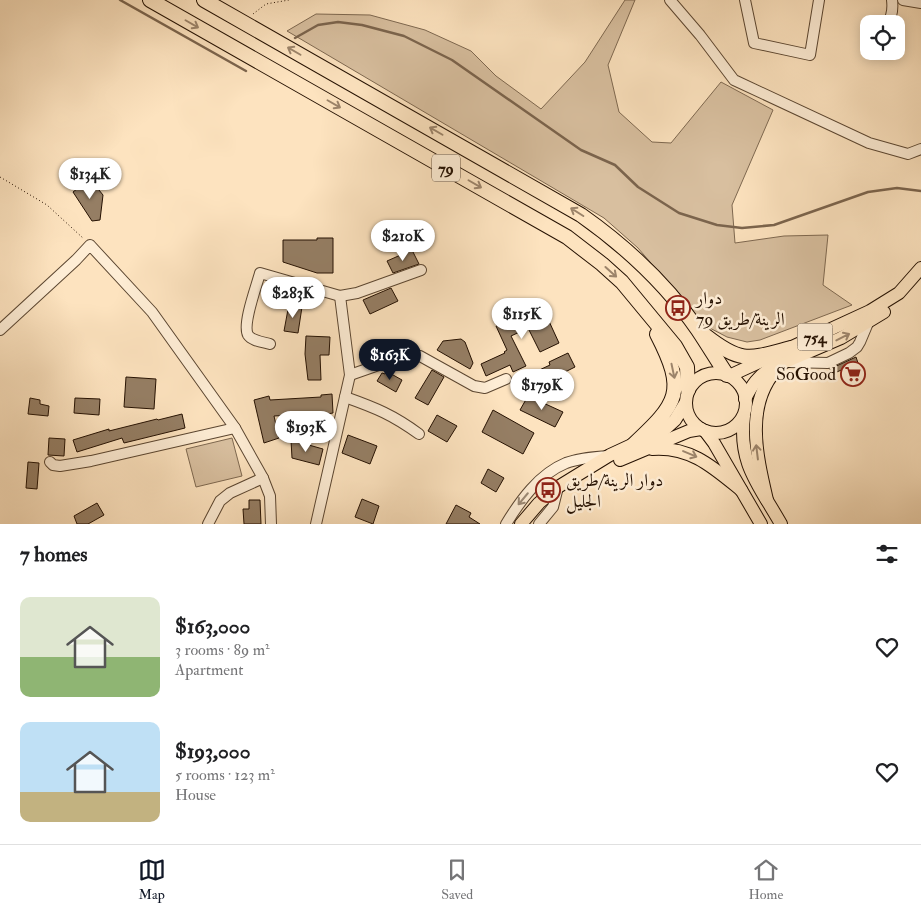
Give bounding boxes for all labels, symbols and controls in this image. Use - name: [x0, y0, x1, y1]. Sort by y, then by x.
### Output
- map controls: [860, 15, 905, 60]
- button: locate: [860, 15, 905, 60]
- one-way arrow: [185, 19, 200, 29]
- one-way arrow: [287, 46, 302, 56]
- one-way arrow: [326, 99, 341, 109]
- one-way arrow: [428, 126, 443, 136]
- road number: 79: [432, 154, 460, 182]
- pin: $134K: [55, 158, 125, 200]
- text: $134K: [70, 164, 110, 184]
- one-way arrow: [467, 180, 482, 190]
- one-way arrow: [570, 206, 584, 216]
- pin: $210K: [368, 220, 438, 262]
- text: $210K: [382, 226, 424, 246]
- one-way arrow: [605, 266, 618, 278]
- pin: $283K: [258, 276, 328, 319]
- text: $283K: [272, 283, 314, 303]
- place label: دوار الرينة/طريق 79: [694, 287, 785, 331]
- bus stop icon: دوار الرينة/طريق 79: [665, 295, 691, 321]
- pin: $115K: [487, 298, 557, 340]
- text: $115K: [503, 304, 541, 324]
- road number: 754: [798, 324, 832, 351]
- one-way arrow: [835, 331, 850, 341]
- pin: $163K: [355, 338, 425, 381]
- text: $163K: [370, 345, 410, 365]
- supermarket icon: SoGood: [840, 361, 866, 387]
- one-way arrow: [669, 362, 678, 378]
- place label: SoGood: [776, 363, 836, 386]
- pin: $179K: [507, 368, 577, 411]
- text: $179K: [521, 375, 563, 395]
- pin: $193K: [271, 410, 341, 453]
- text: $193K: [286, 417, 326, 437]
- one-way arrow: [752, 445, 762, 461]
- one-way arrow: [682, 450, 697, 460]
- place label: دوار الرينة/طريق الجليل: [566, 469, 663, 514]
- bus stop icon: دوار الرينة/طريق الجليل: [535, 477, 561, 503]
- one-way arrow: [517, 492, 528, 505]
- icon: filters: [873, 540, 901, 568]
- text: 7 homes: [20, 541, 87, 568]
- text: $163,000: [175, 613, 250, 640]
- icon: home: [60, 617, 120, 677]
- icon: heart: [873, 633, 901, 661]
- text: 3 rooms · 89 m²: [175, 640, 270, 660]
- text: Apartment: [175, 660, 243, 680]
- text: $193,000: [175, 738, 250, 765]
- icon: home: [60, 742, 120, 802]
- icon: heart: [873, 758, 901, 786]
- text: 5 rooms · 123 m²: [175, 765, 275, 785]
- text: House: [175, 785, 216, 805]
- tab: Map: [138, 856, 166, 903]
- tab: Saved: [441, 856, 473, 903]
- tab: Home: [749, 856, 783, 903]

